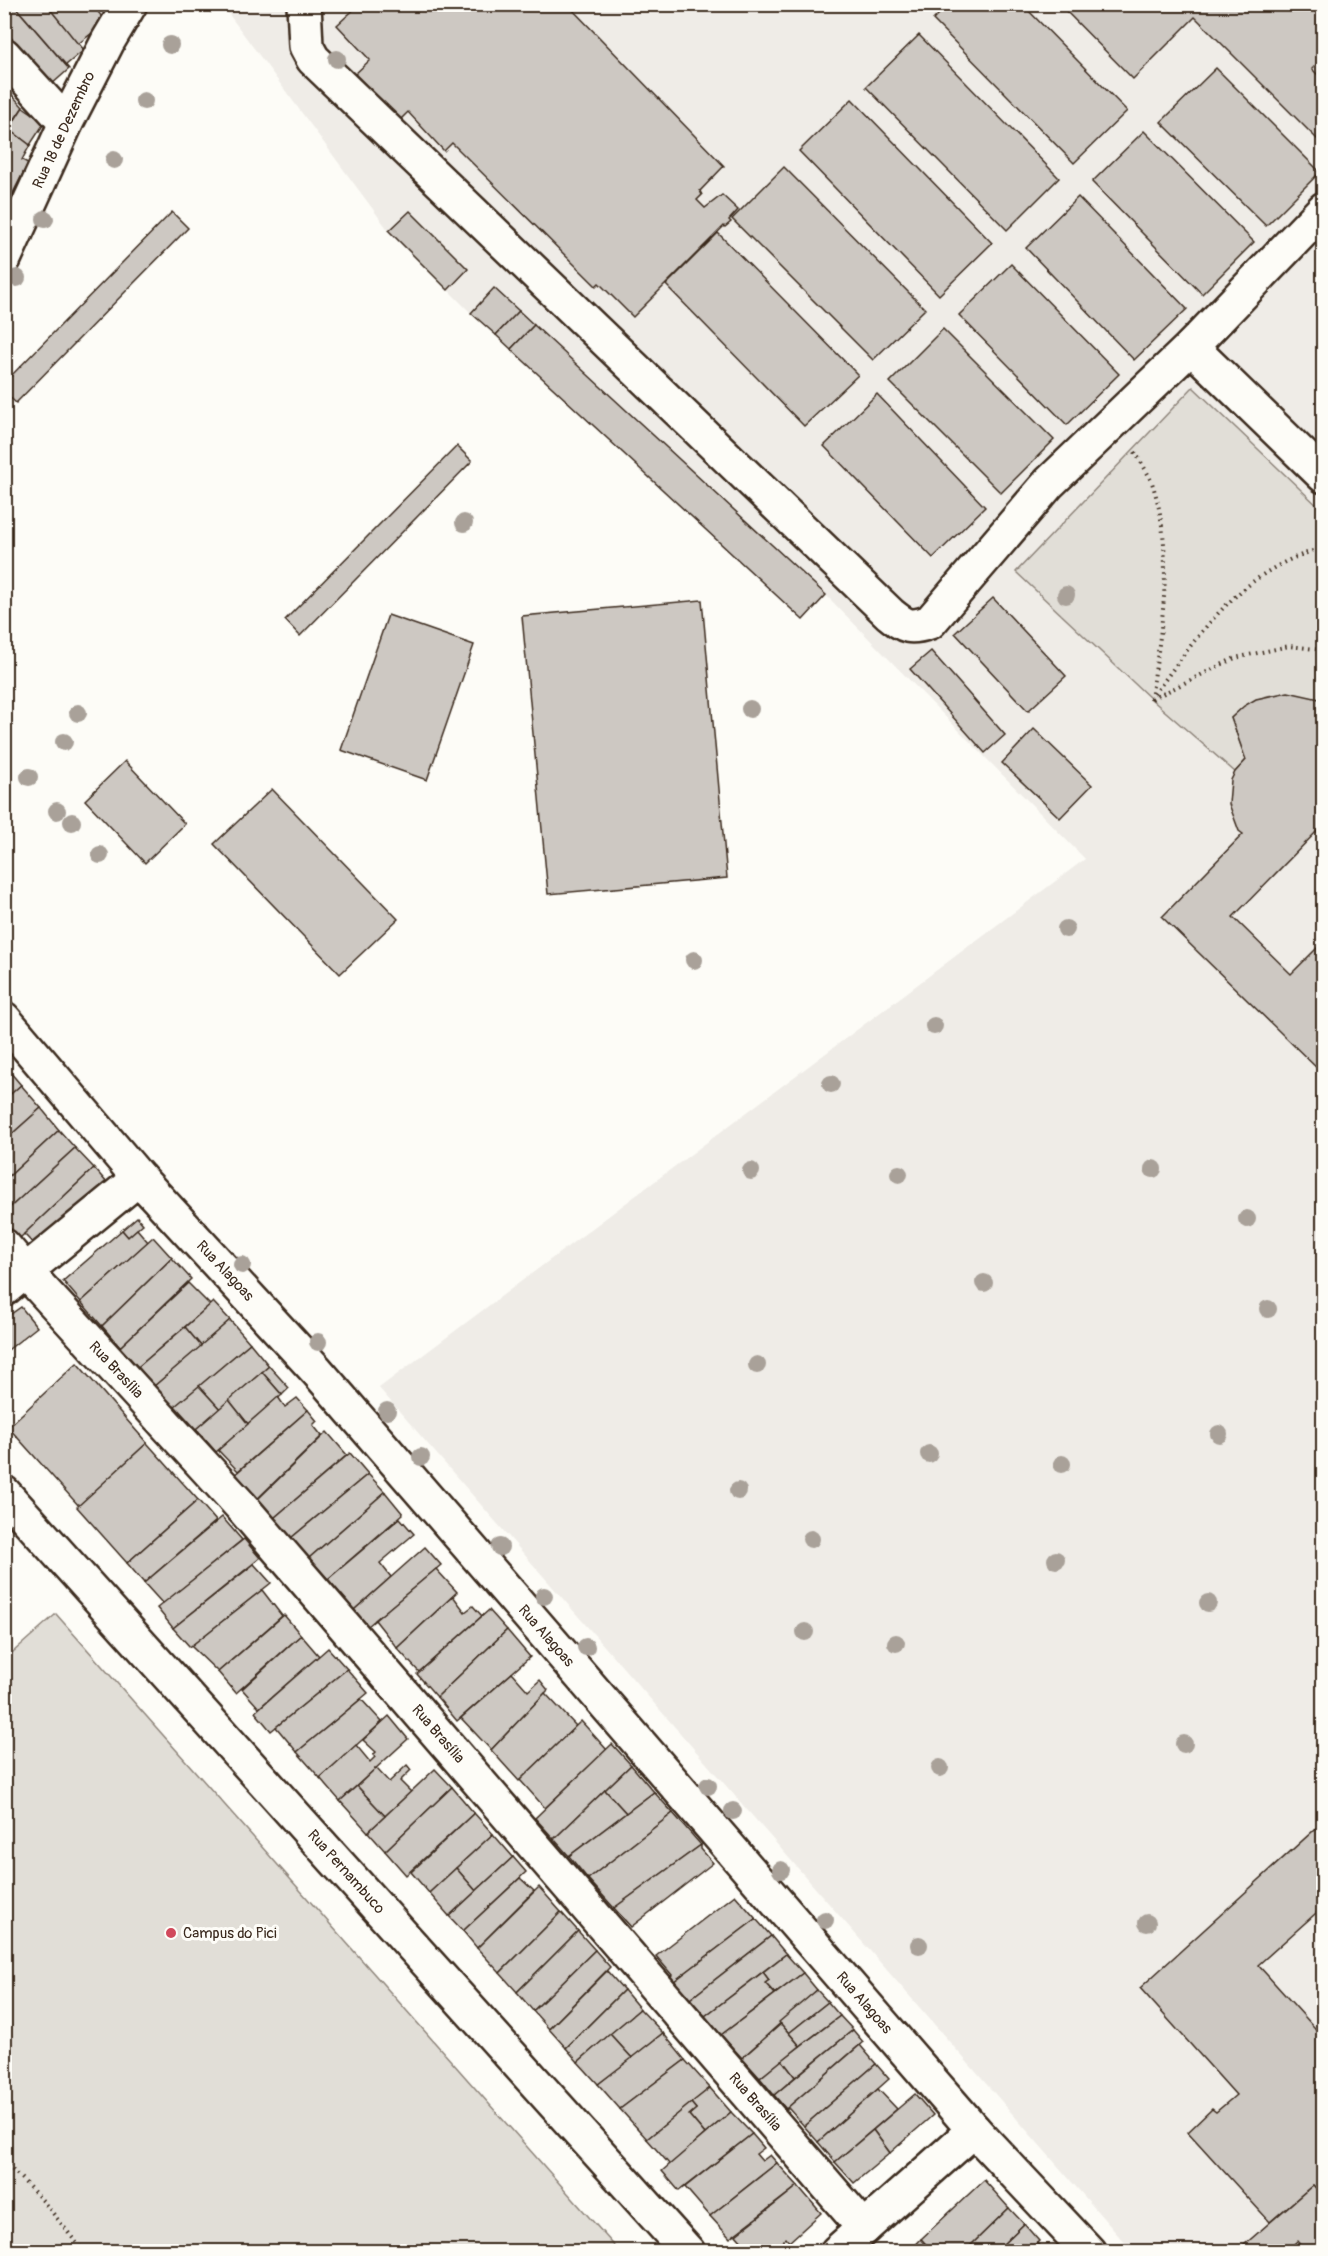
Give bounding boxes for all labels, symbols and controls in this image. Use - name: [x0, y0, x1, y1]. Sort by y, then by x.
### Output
- street label: Rua 18 de Dezembro: [29, 68, 99, 192]
- street label: Rua Alagoas: [192, 1237, 258, 1305]
- street label: Rua Brasília: [85, 1337, 147, 1403]
- street label: Rua Alagoas: [514, 1601, 578, 1671]
- street label: Rua Brasília: [407, 1701, 469, 1767]
- street label: Rua Pernambuco: [303, 1826, 389, 1918]
- place label: Campus do Pici: [183, 1924, 277, 1943]
- marker: Campus do Pici: [164, 1926, 178, 1940]
- street label: Rua Alagoas: [832, 1968, 896, 2038]
- street label: Rua Brasília: [724, 2069, 786, 2135]

